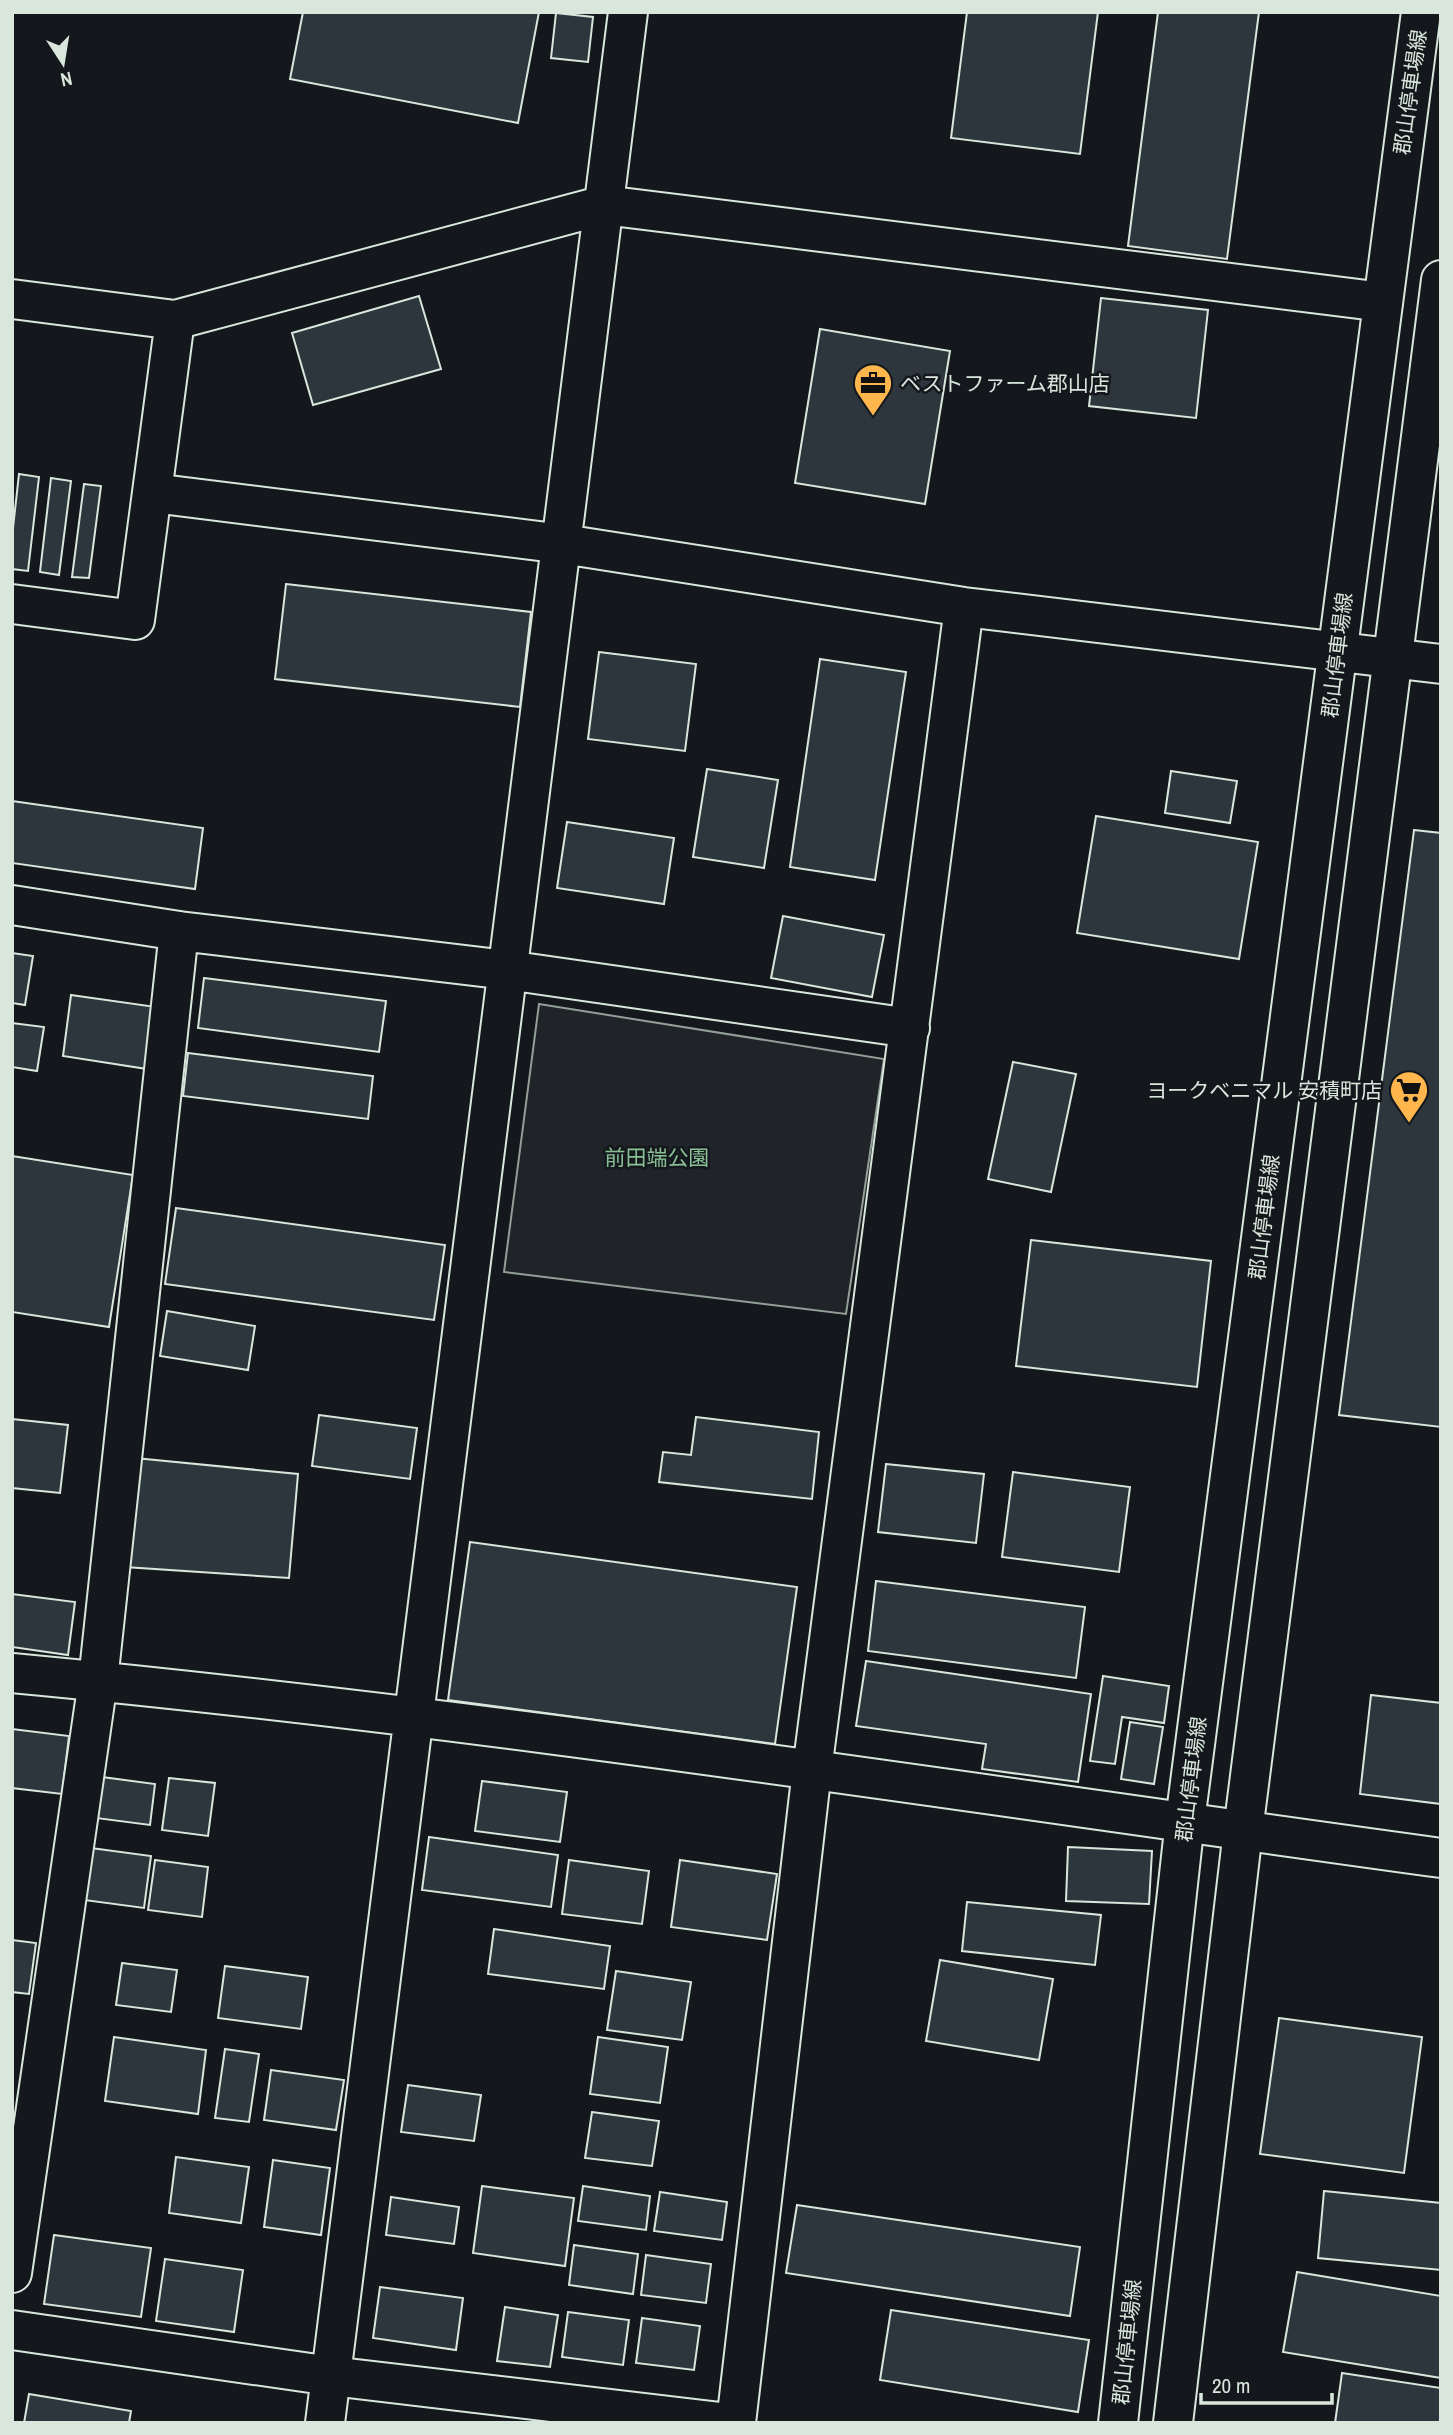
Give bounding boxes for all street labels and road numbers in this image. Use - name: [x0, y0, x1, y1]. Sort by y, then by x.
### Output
- street label: 郡山停車場線: [1387, 28, 1433, 156]
- street label: 郡山停車場線: [1315, 591, 1359, 719]
- street label: 郡山停車場線: [1242, 1153, 1286, 1281]
- street label: 郡山停車場線: [1169, 1715, 1213, 1843]
- street label: 郡山停車場線: [1106, 2278, 1148, 2406]

